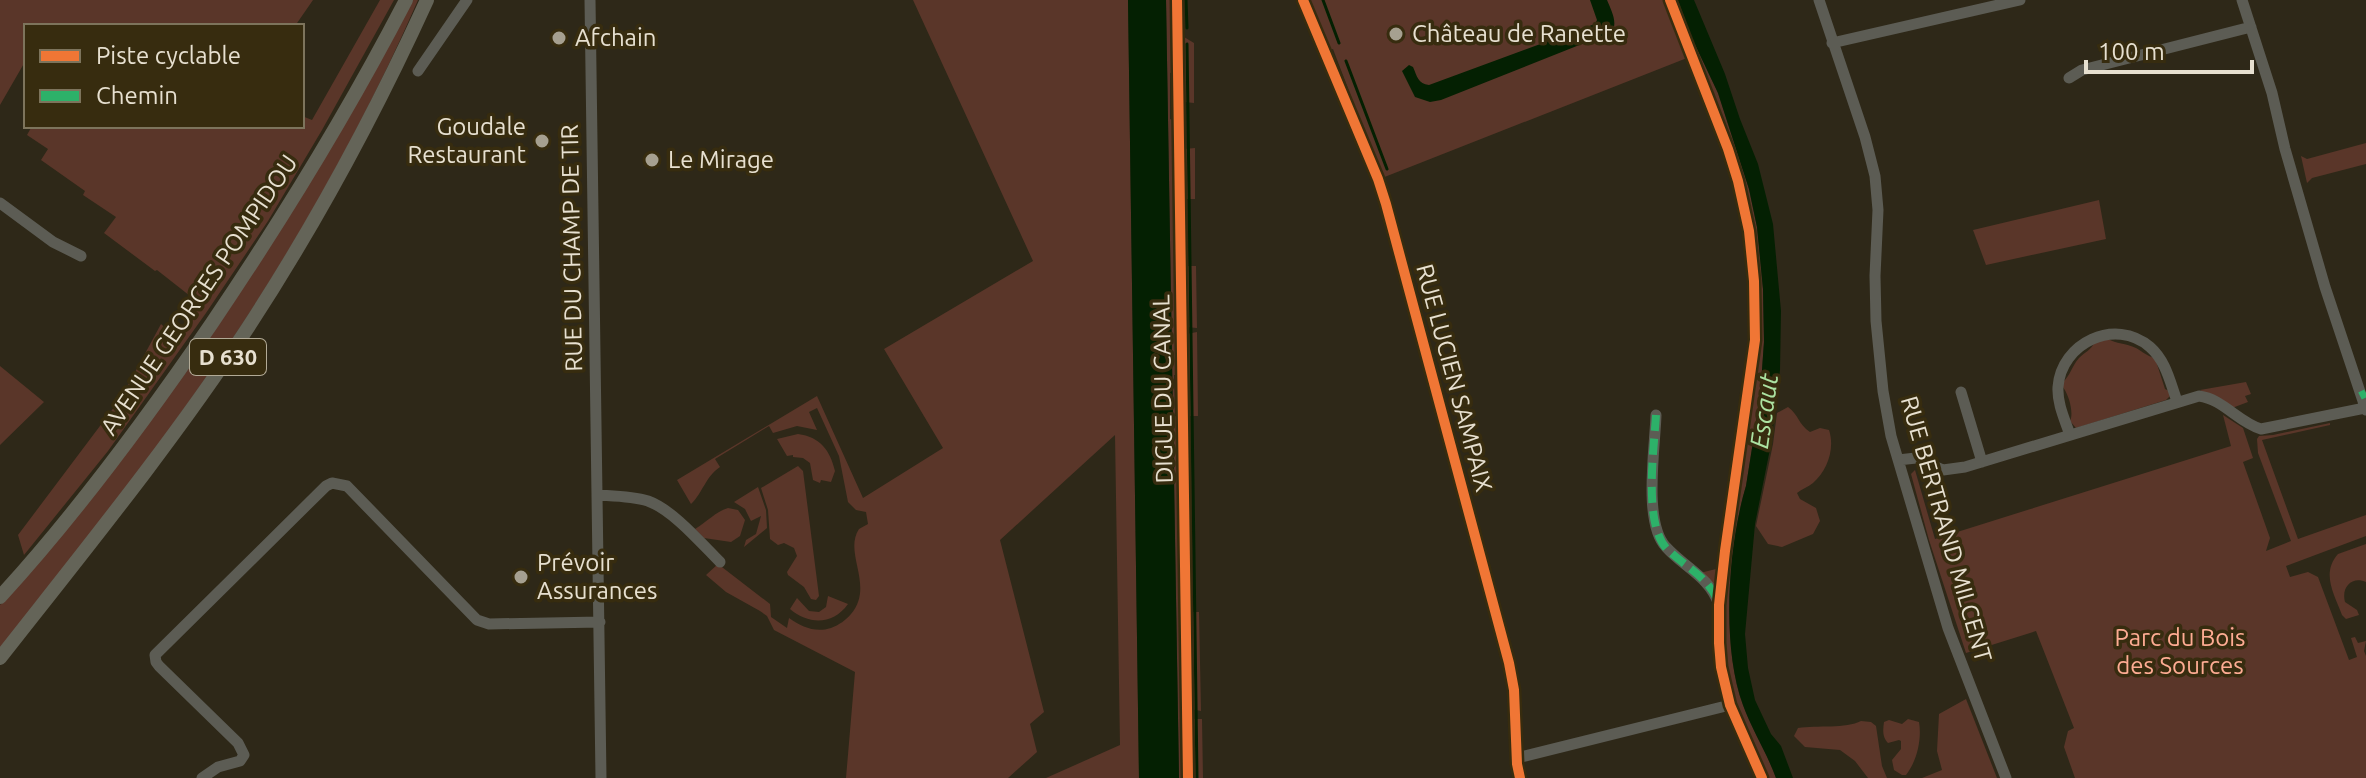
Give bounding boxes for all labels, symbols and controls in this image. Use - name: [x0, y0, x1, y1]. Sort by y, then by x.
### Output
- place label: Château de Ranette: [1412, 20, 1626, 47]
- legend: [24, 24, 304, 128]
- place label: Afchain: [575, 24, 656, 51]
- scale bar: [2086, 24, 2252, 74]
- marker: Château de Ranette: [1387, 25, 1405, 43]
- marker: Afchain: [550, 29, 568, 47]
- text: 100 m: [2098, 38, 2165, 65]
- text: Piste cyclable: [96, 42, 241, 69]
- text: Chemin: [96, 82, 178, 109]
- place label: Goudale Restaurant: [407, 113, 527, 168]
- street label: RUE DU CHAMP DE TIR: [556, 124, 587, 372]
- marker: Goudale Restaurant: [533, 132, 551, 150]
- place label: Le Mirage: [668, 146, 774, 173]
- street label: AVENUE GEORGES POMPIDOU: [95, 150, 303, 440]
- marker: Le Mirage: [643, 151, 661, 169]
- street label: RUE LUCIEN SAMPAIX: [1411, 261, 1498, 495]
- street label: DIGUE DU CANAL: [1147, 294, 1178, 484]
- road number: D 630: [190, 339, 266, 375]
- water label: Escaut: [1744, 371, 1783, 450]
- street label: RUE BERTRAND MILCENT: [1896, 393, 1997, 665]
- place label: Prévoir Assurances: [537, 549, 657, 604]
- marker: Prévoir Assurances: [512, 568, 530, 586]
- park label: Parc du Bois des Sources: [2115, 624, 2245, 679]

